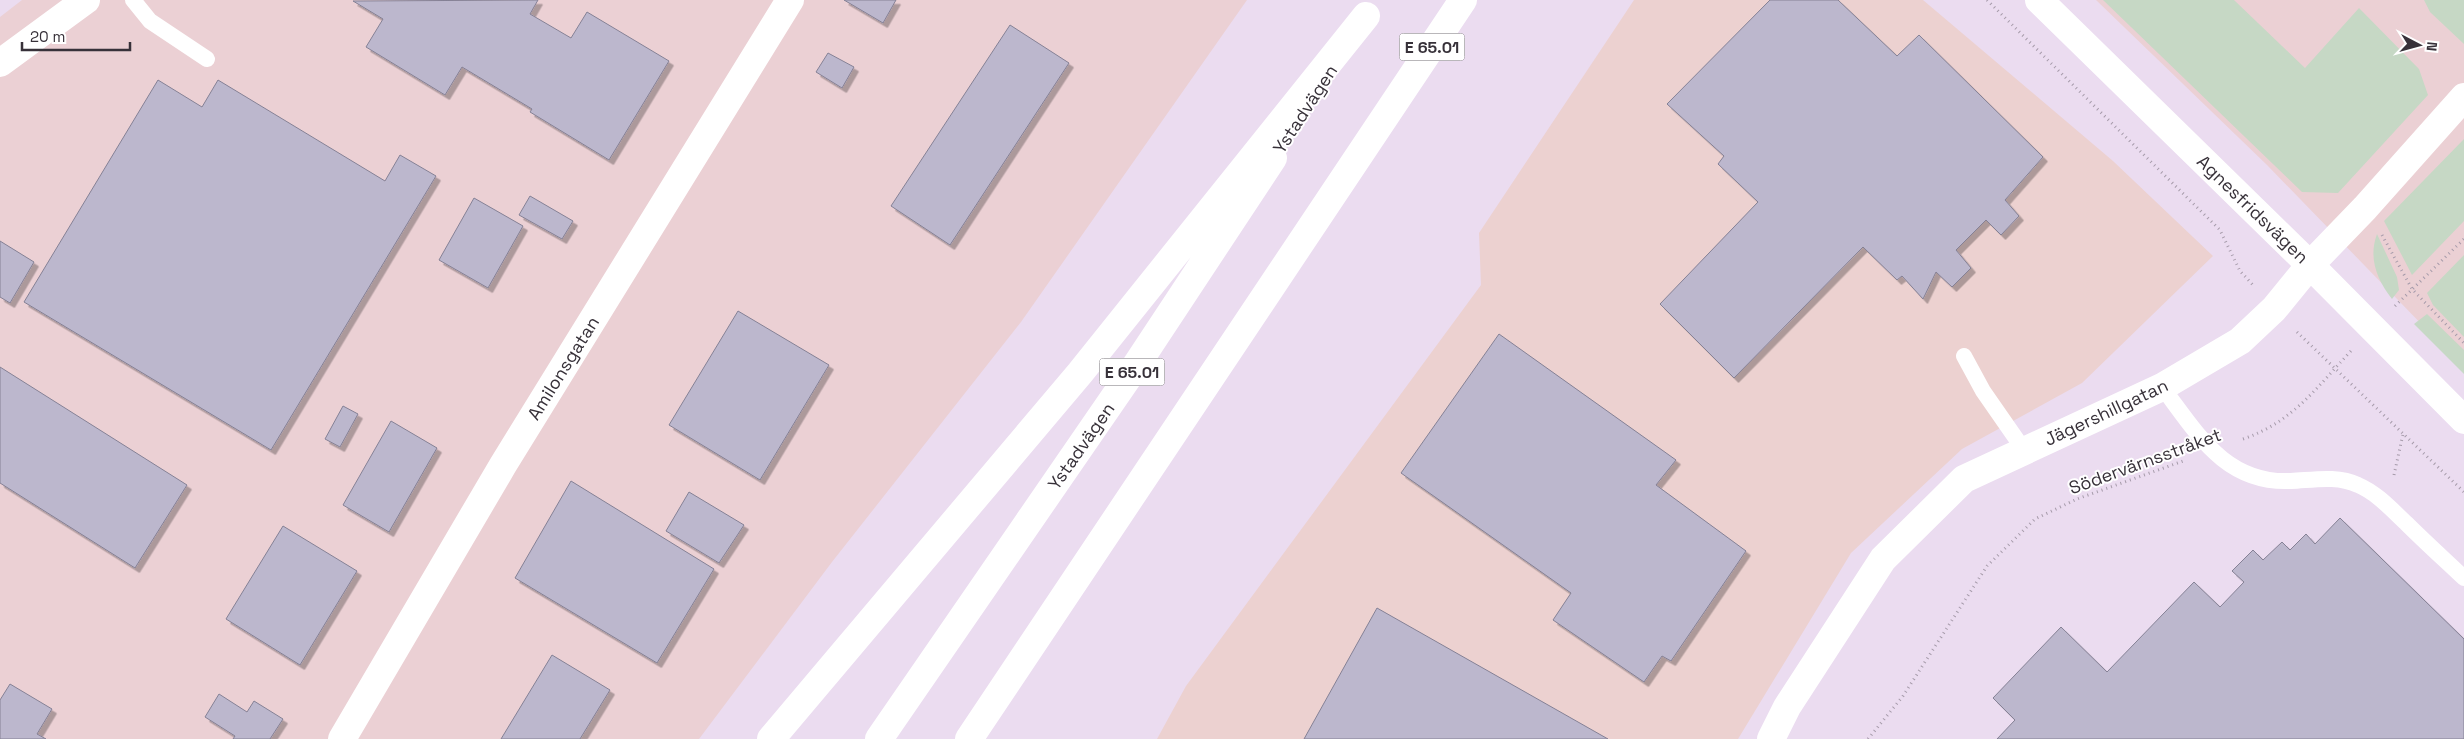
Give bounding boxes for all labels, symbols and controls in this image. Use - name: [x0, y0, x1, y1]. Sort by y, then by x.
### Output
- scale bar: [22, 20, 130, 52]
- north arrow: [2394, 20, 2444, 70]
- text: 20 m: [30, 27, 65, 46]
- road number: E 65.01: [1400, 34, 1464, 61]
- text: N: [2422, 41, 2441, 52]
- street label: Ystadvägen: [1268, 60, 1342, 158]
- street label: Agnesfridsvägen: [2192, 150, 2314, 268]
- street label: Amilonsgatan: [522, 312, 604, 424]
- road number: E 65.01: [1100, 358, 1164, 386]
- street label: Jägershillgatan: [2040, 373, 2172, 451]
- street label: Ystadvägen: [1042, 398, 1120, 494]
- street label: Södervärnsstråket: [2066, 423, 2224, 499]

